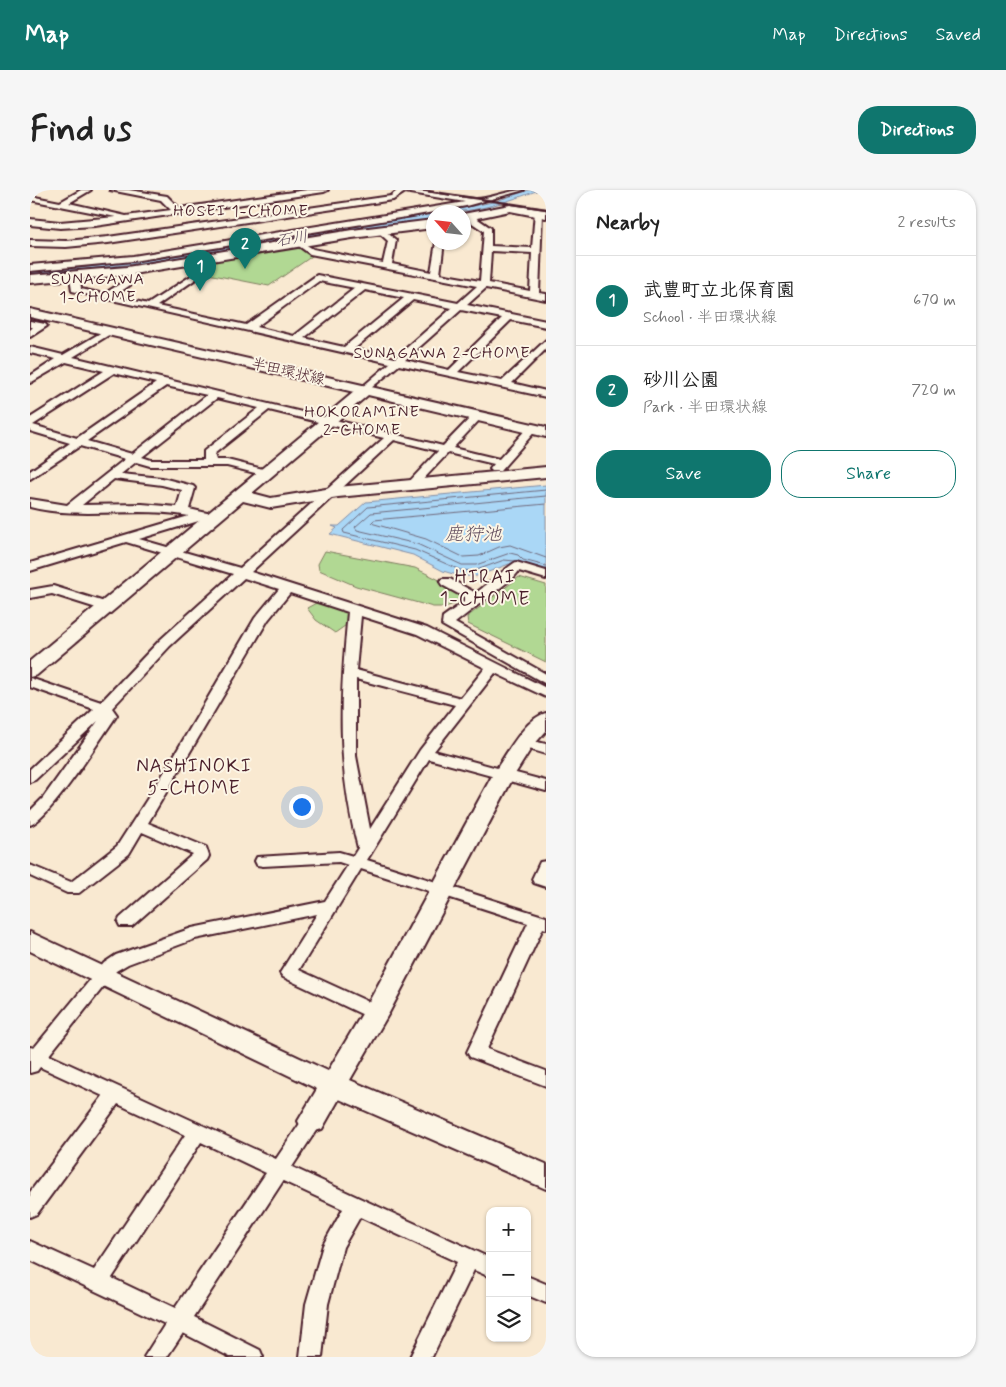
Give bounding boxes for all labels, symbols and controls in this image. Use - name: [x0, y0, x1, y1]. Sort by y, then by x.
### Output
- text: Map: [25, 20, 69, 51]
- text: Map: [773, 23, 806, 47]
- text: Directions: [834, 23, 908, 47]
- text: Saved: [936, 23, 981, 47]
- button: Directions: [858, 106, 976, 154]
- text: Find us: [30, 107, 132, 153]
- district label: HOSEI 1-CHOME: [173, 201, 309, 222]
- north arrow: [426, 205, 471, 250]
- text: Nearby: [596, 209, 660, 237]
- text: 2 results: [898, 212, 956, 233]
- water label: 石川: [275, 226, 309, 252]
- pin: 2: [229, 228, 261, 269]
- pin: 1: [184, 250, 216, 291]
- district label: SUNAGAWA 1-CHOME: [51, 269, 145, 308]
- text: 武豊町立北保育園: [643, 278, 795, 303]
- text: 1: [608, 290, 616, 311]
- text: 670 m: [913, 290, 956, 311]
- text: School · 半田環状線: [643, 307, 777, 328]
- district label: SUNAGAWA 2-CHOME: [353, 343, 531, 364]
- street label: 半田環状線: [249, 354, 327, 390]
- text: 砂川公園: [643, 368, 719, 393]
- text: 2: [608, 380, 616, 401]
- text: 720 m: [911, 380, 956, 401]
- text: Park · 半田環状線: [643, 397, 767, 418]
- district label: HOKORAMINE 2-CHOME: [304, 402, 420, 441]
- button: Save: [596, 450, 771, 498]
- button: Share: [781, 450, 956, 498]
- water label: 鹿狩池: [444, 522, 502, 547]
- district label: HIRAI 1-CHOME: [440, 565, 530, 612]
- district label: NASHINOKI 5-CHOME: [136, 754, 252, 801]
- your location: [289, 794, 315, 820]
- map controls: [486, 1207, 531, 1342]
- button: +: [486, 1207, 531, 1252]
- button: −: [486, 1252, 531, 1297]
- button: layers: [486, 1297, 531, 1342]

